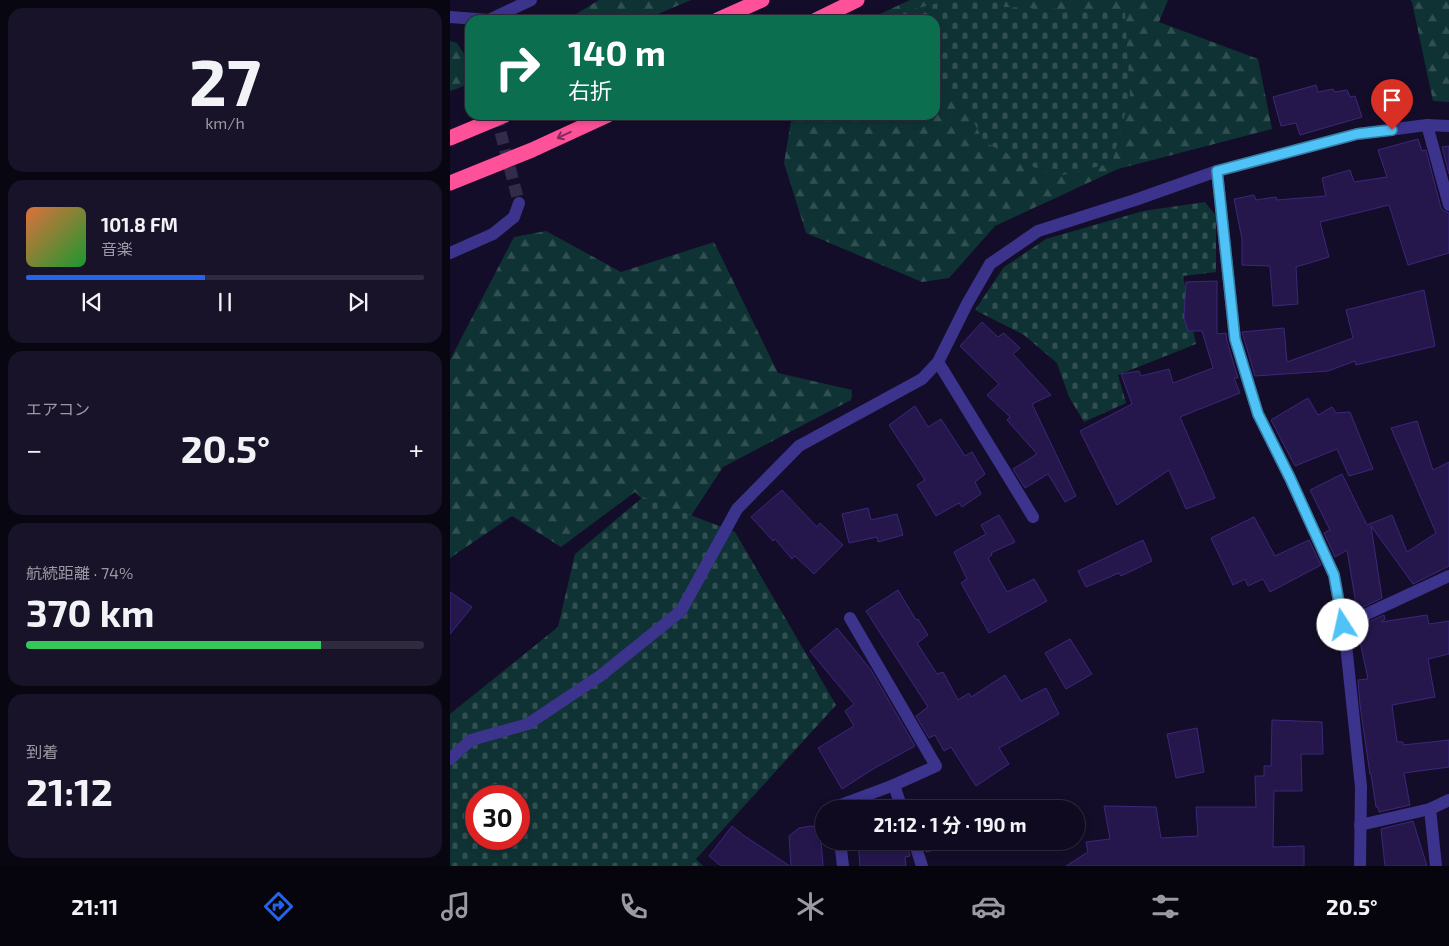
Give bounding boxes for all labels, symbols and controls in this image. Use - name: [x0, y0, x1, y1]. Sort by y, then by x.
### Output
- text: 140 m: [568, 31, 666, 73]
- icon: right: [485, 35, 550, 100]
- text: 27: [189, 41, 261, 119]
- text: 右折: [568, 77, 612, 103]
- pin: [1371, 79, 1413, 130]
- icon: arrive: [1378, 86, 1406, 114]
- text: km/h: [205, 113, 245, 132]
- one-way arrow: [557, 131, 572, 141]
- text: 101.8 FM: [101, 213, 178, 236]
- text: 音楽: [101, 239, 133, 258]
- icon: previous: [78, 288, 106, 316]
- icon: pause: [211, 288, 239, 316]
- icon: next: [344, 288, 372, 316]
- text: エアコン: [26, 399, 90, 418]
- text: 20.5°: [181, 425, 270, 471]
- text: −: [26, 432, 42, 466]
- text: +: [409, 432, 424, 466]
- text: 航続距離 · 74%: [26, 563, 133, 582]
- text: 370 km: [26, 589, 155, 635]
- position arrow: [1316, 598, 1368, 650]
- text: 到着: [26, 742, 58, 761]
- text: 21:12: [26, 768, 113, 814]
- speed limit sign: 30: [465, 785, 530, 850]
- text: 21:12 · 1 分 · 190 m: [874, 813, 1026, 836]
- icon: directions: [261, 889, 296, 924]
- icon: music: [438, 889, 473, 924]
- icon: phone: [616, 889, 651, 924]
- icon: climate: [793, 889, 828, 924]
- icon: car: [971, 889, 1006, 924]
- icon: filters: [1148, 889, 1183, 924]
- text: 21:11: [71, 893, 118, 919]
- text: 20.5°: [1326, 893, 1378, 919]

